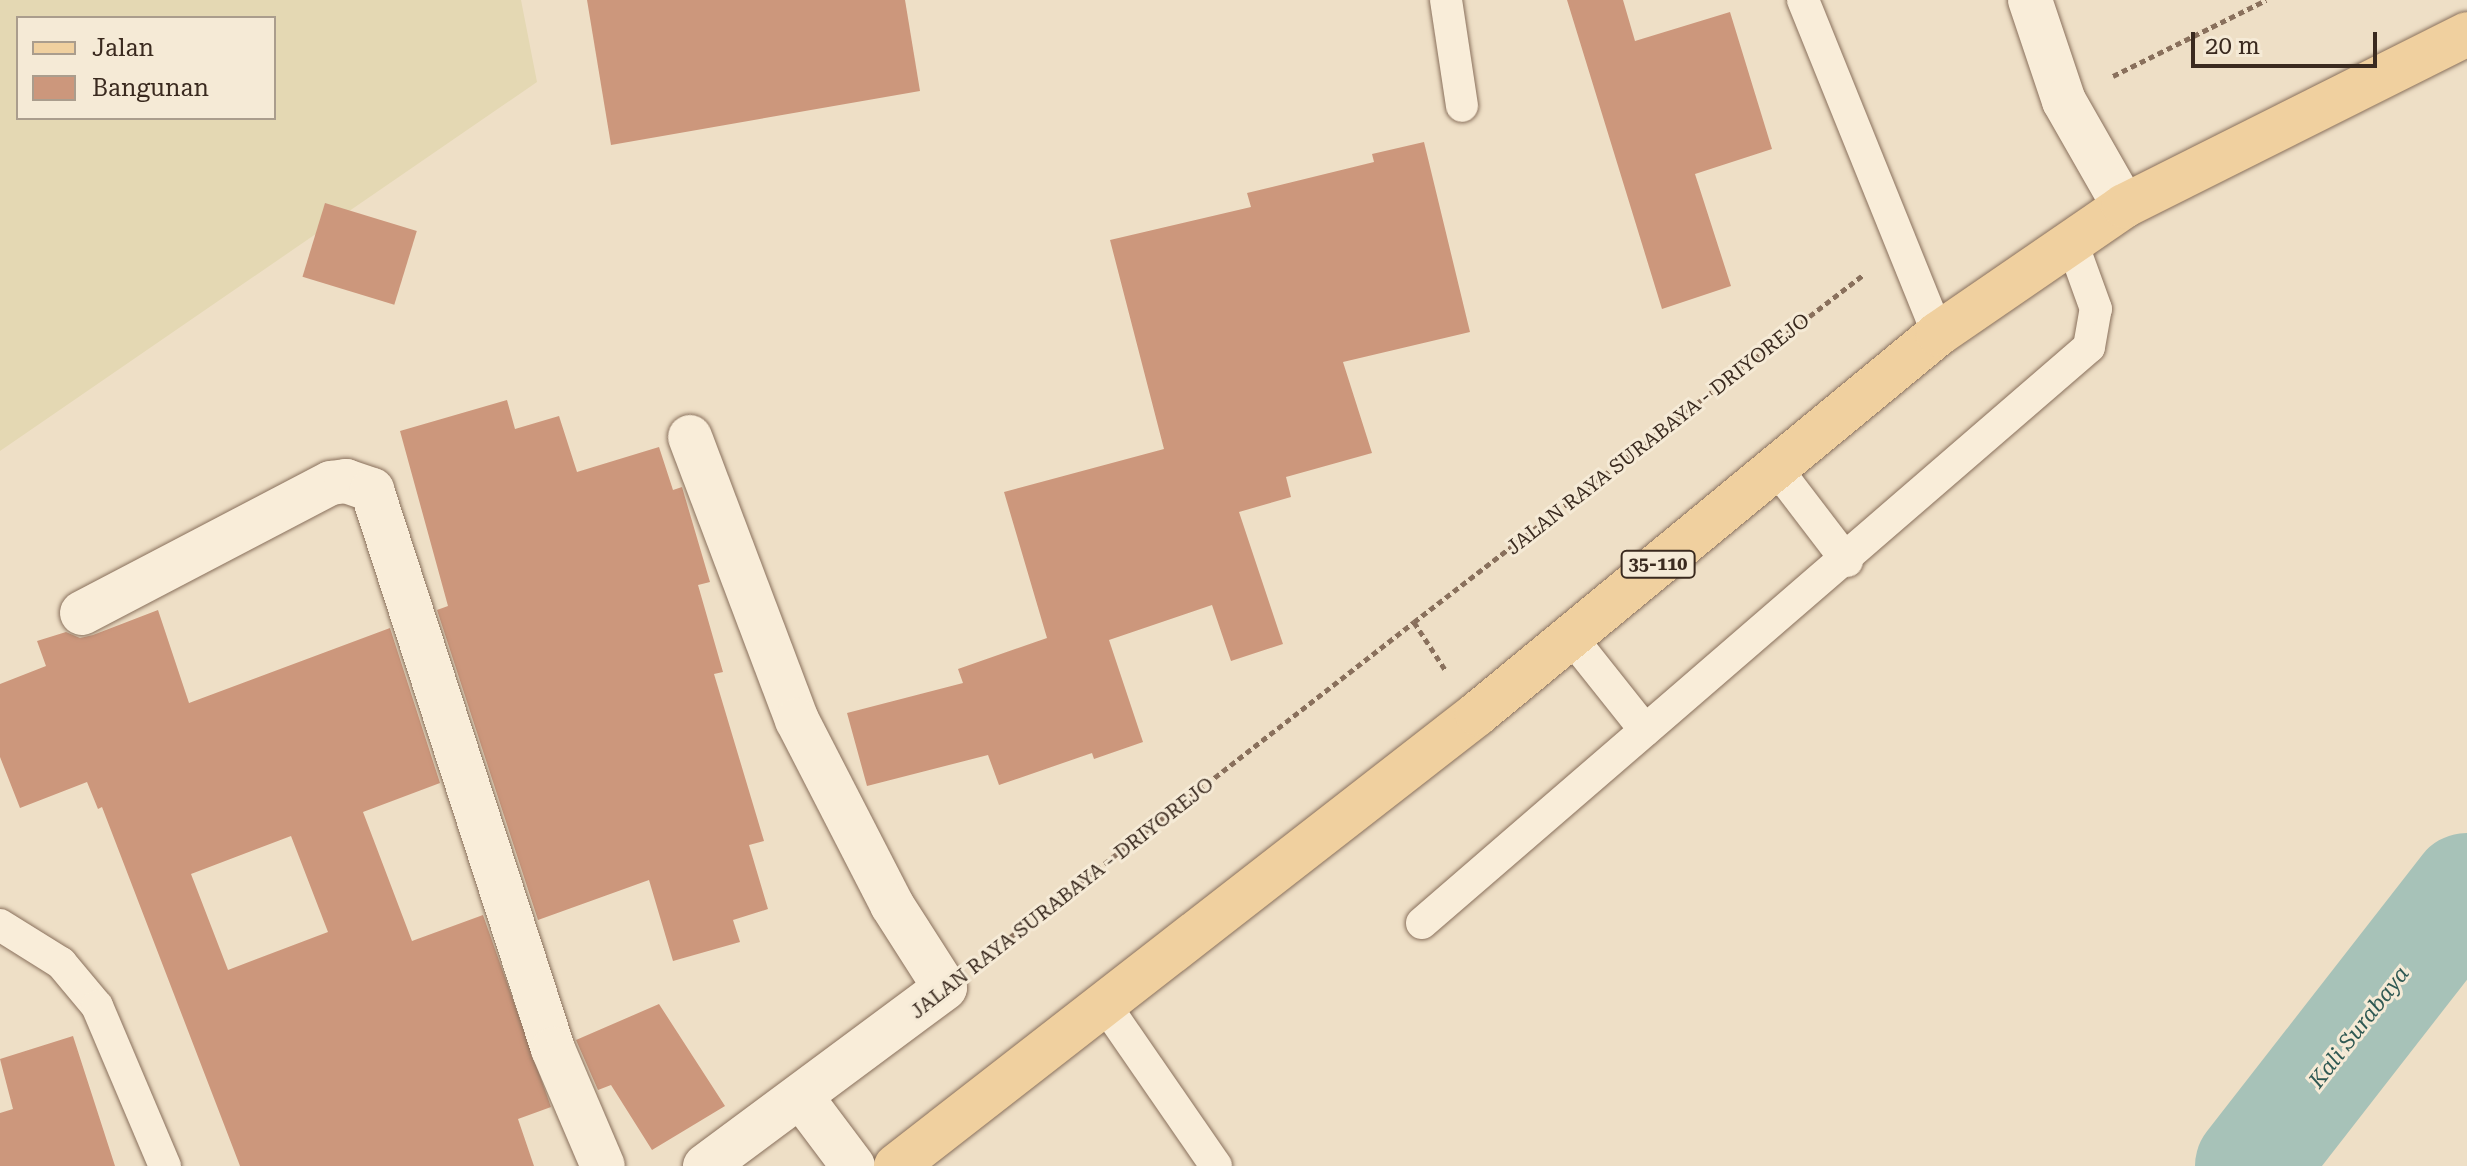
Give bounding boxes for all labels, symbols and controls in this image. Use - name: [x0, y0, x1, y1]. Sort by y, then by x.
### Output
- legend: [16, 16, 276, 120]
- scale bar: [2195, 16, 2381, 66]
- text: 20 m: [2205, 32, 2260, 60]
- text: Jalan: [92, 34, 154, 62]
- text: Bangunan: [92, 74, 209, 102]
- street label: JALAN RAYA SURABAYA - DRIYOREJO: [1502, 308, 1814, 560]
- road number: 35-110: [1620, 550, 1696, 578]
- street label: JALAN RAYA SURABAYA - DRIYOREJO: [906, 772, 1218, 1024]
- water label: Kali Surabaya: [2303, 961, 2415, 1093]

